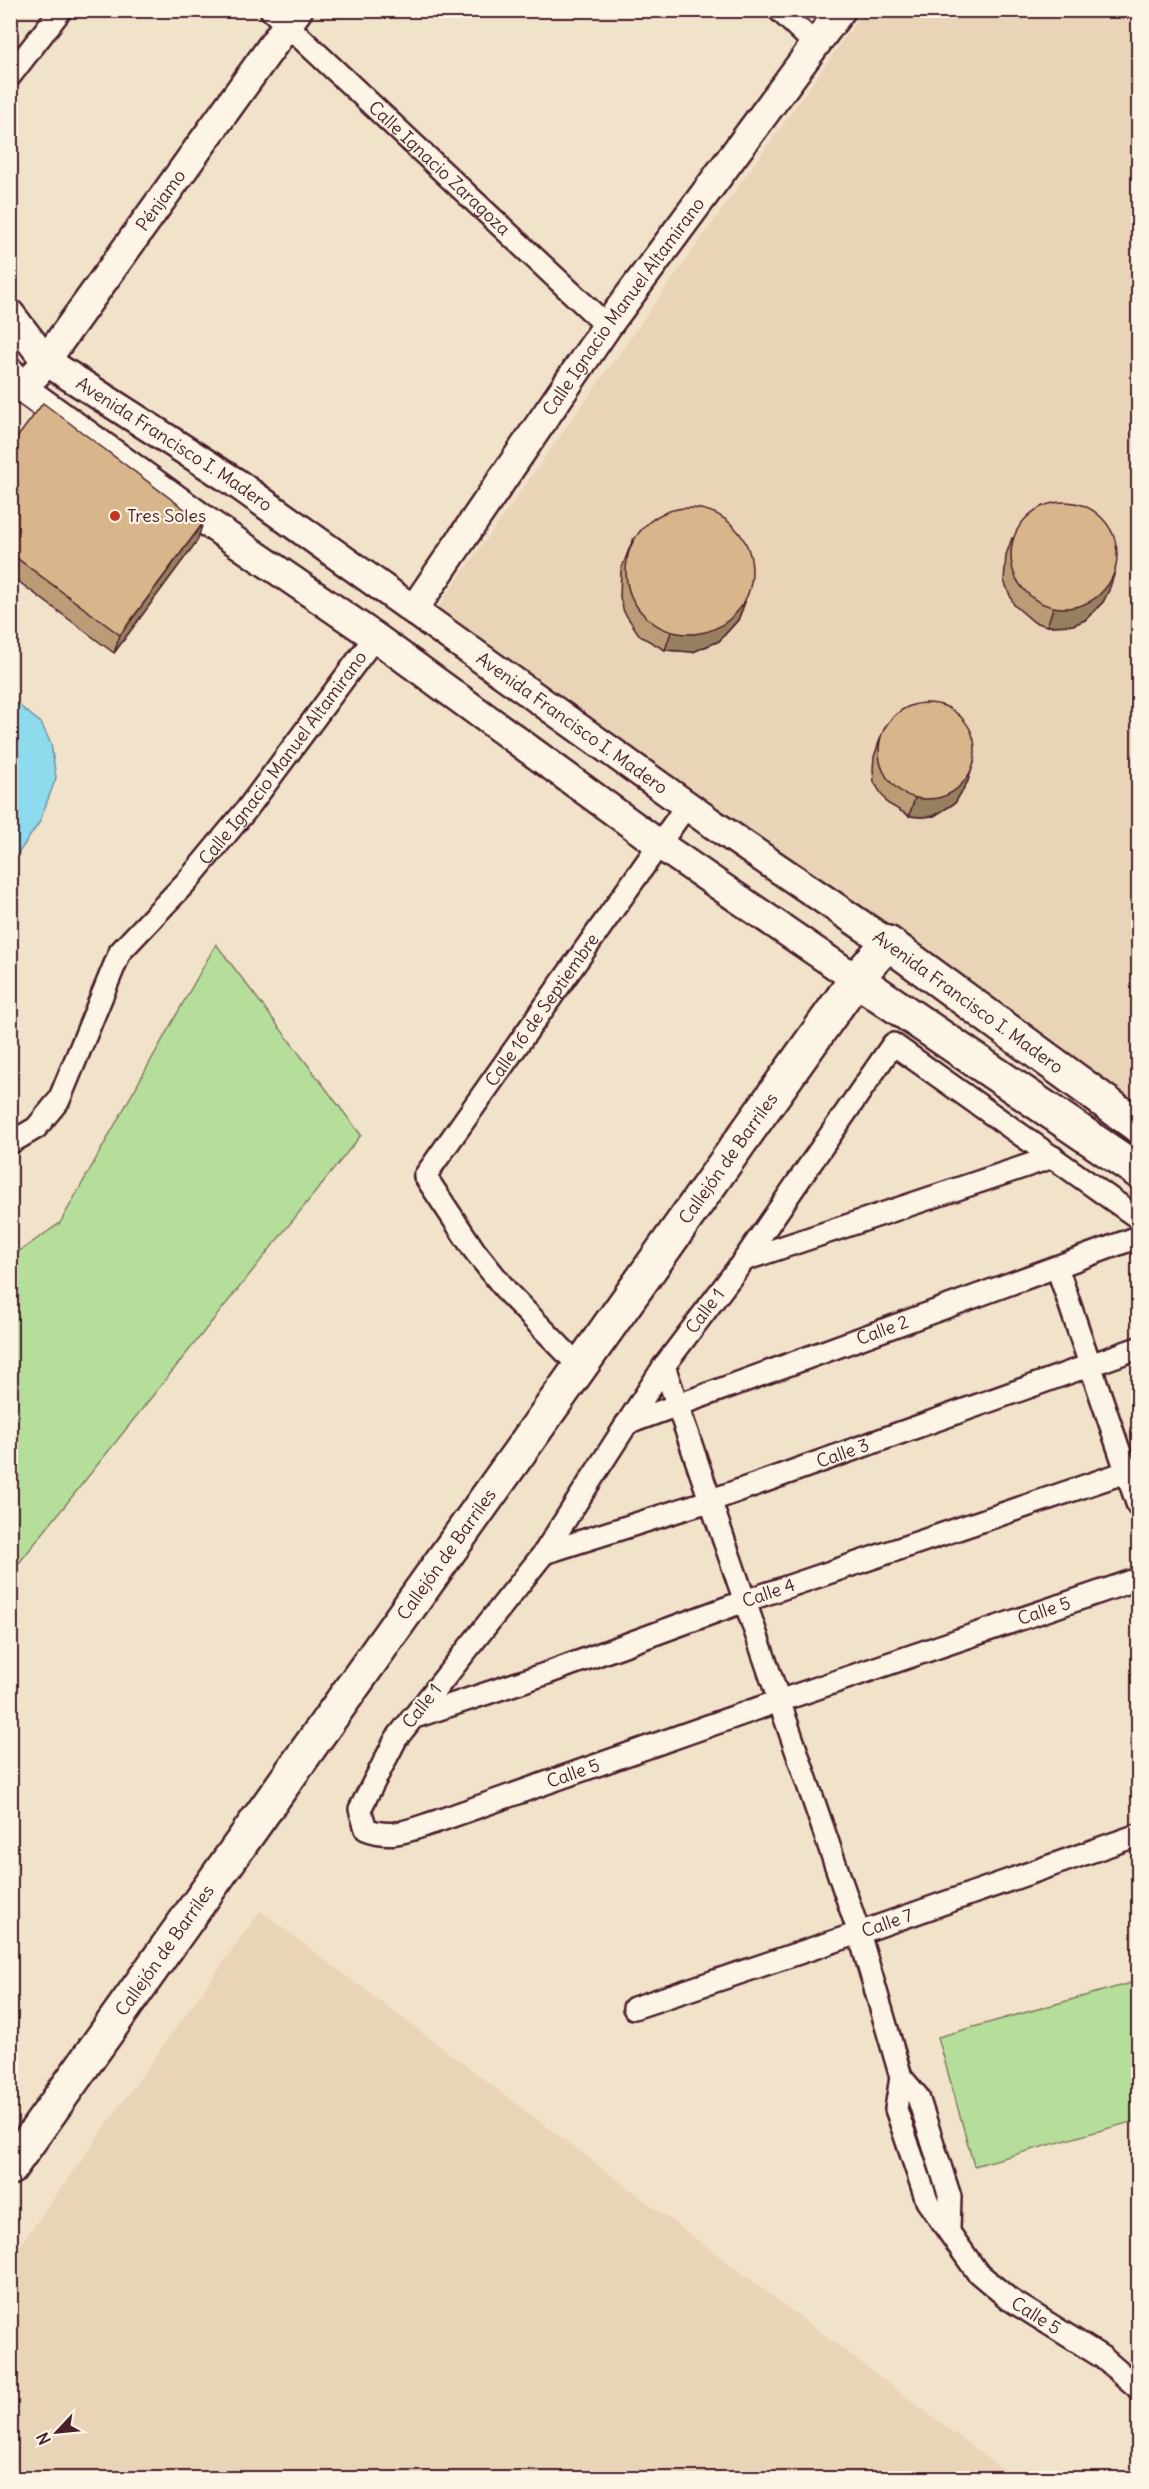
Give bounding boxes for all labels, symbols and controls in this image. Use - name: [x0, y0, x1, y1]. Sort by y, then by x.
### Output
- street label: Calle Ignacio Zaragoza: [364, 96, 515, 240]
- street label: Pénjamo: [131, 165, 191, 235]
- street label: Calle Ignacio Manuel Altamirano: [537, 193, 709, 420]
- street label: Avenida Francisco I. Madero: [72, 371, 277, 516]
- place label: Tres Soles: [127, 504, 206, 527]
- marker: Tres Soles: [108, 509, 122, 523]
- street label: Calle Ignacio Manuel Altamirano: [194, 646, 372, 869]
- street label: Avenida Francisco I. Madero: [472, 647, 672, 799]
- street label: Avenida Francisco I. Madero: [869, 925, 1068, 1078]
- street label: Calle 16 de Septiembre: [480, 929, 604, 1091]
- street label: Callejón de Barriles: [673, 1088, 782, 1228]
- street label: Calle 1: [680, 1283, 729, 1338]
- street label: Calle 2: [853, 1310, 912, 1350]
- street label: Calle 3: [813, 1433, 872, 1473]
- street label: Callejón de Barriles: [392, 1484, 501, 1624]
- street label: Calle 4: [739, 1573, 798, 1612]
- street label: Calle 5: [1014, 1591, 1073, 1630]
- street label: Calle 1: [397, 1678, 446, 1733]
- street label: Calle 5: [544, 1753, 603, 1793]
- street label: Callejón de Barriles: [110, 1880, 219, 2020]
- street label: Calle 7: [858, 1903, 916, 1942]
- street label: Calle 5: [1007, 2291, 1065, 2340]
- north arrow: [27, 2402, 87, 2462]
- text: N: [32, 2429, 55, 2448]

